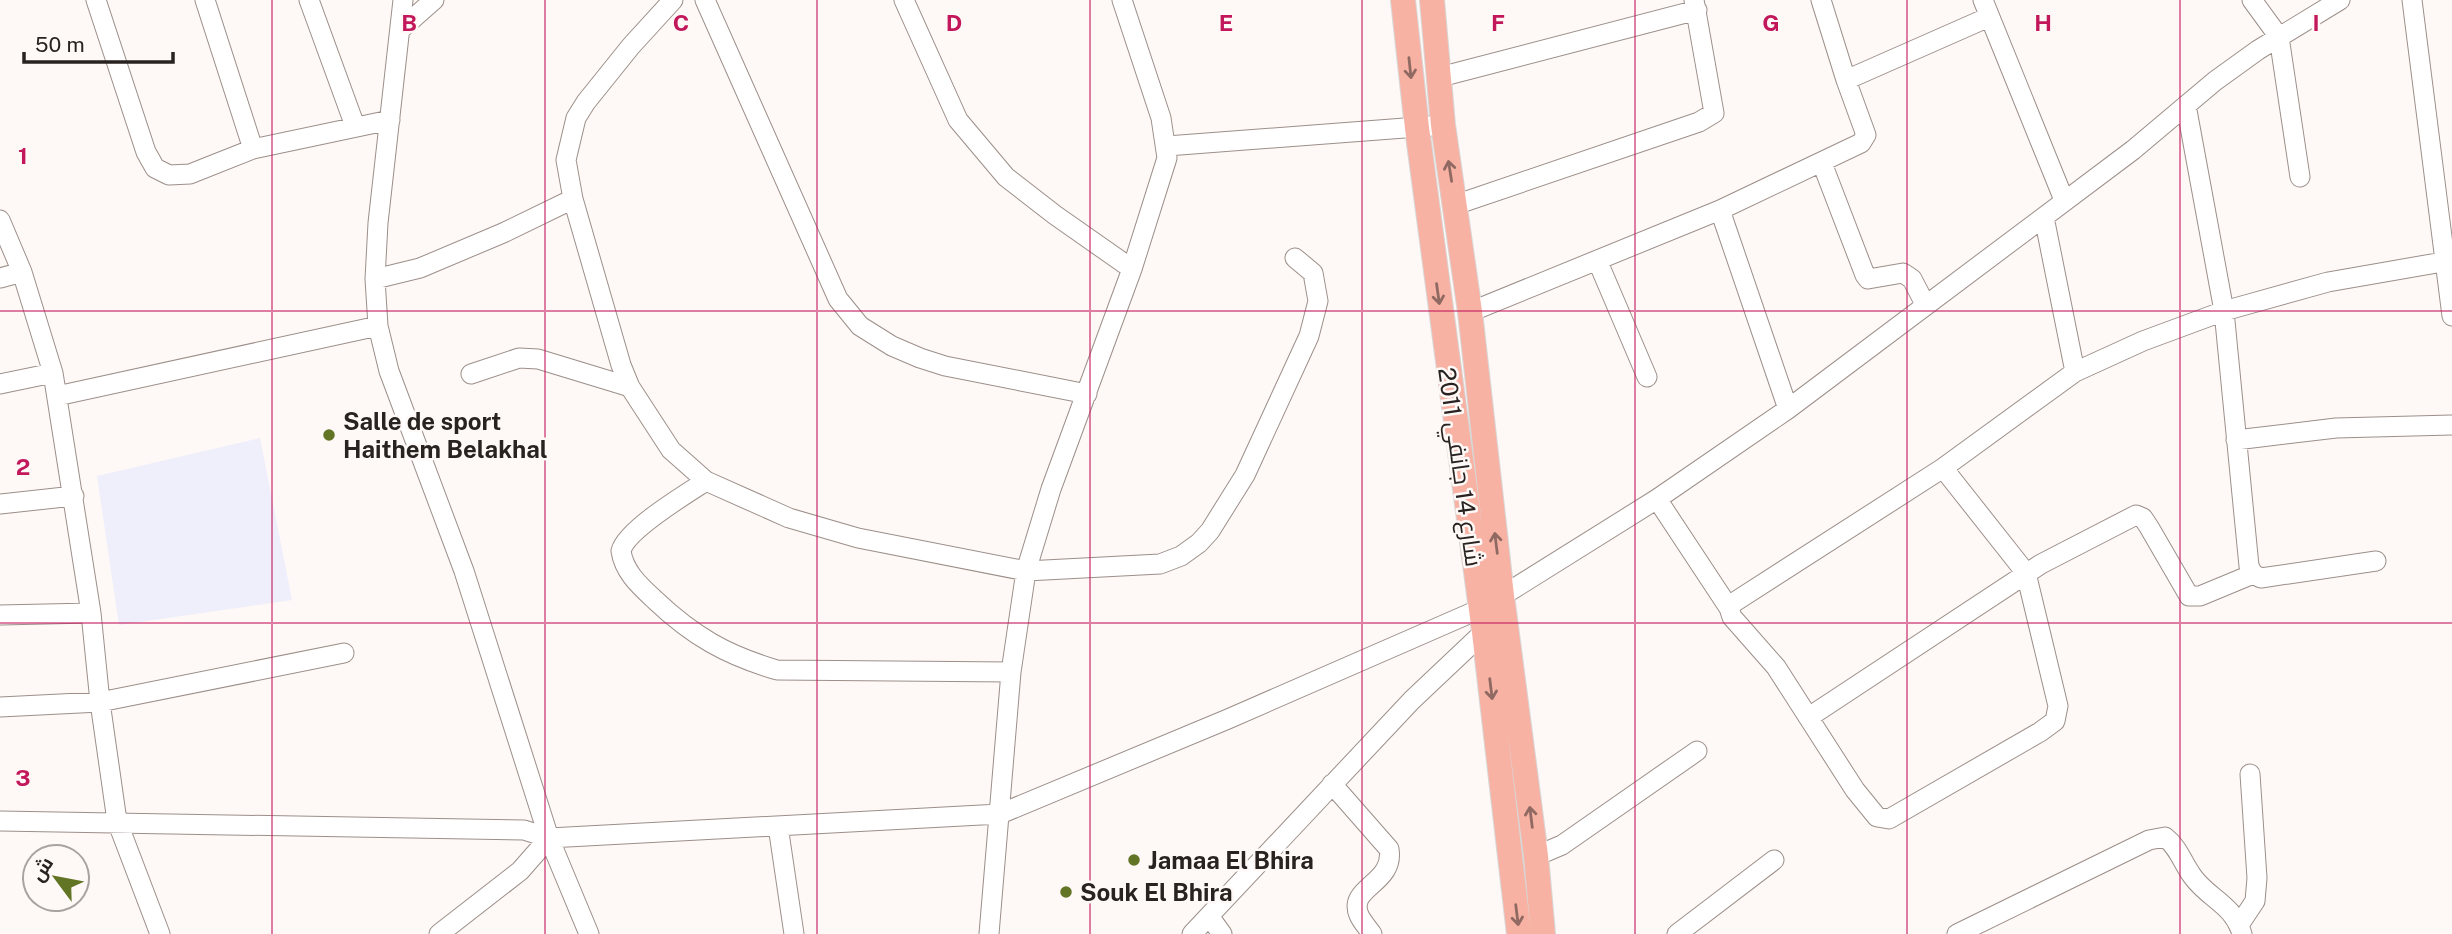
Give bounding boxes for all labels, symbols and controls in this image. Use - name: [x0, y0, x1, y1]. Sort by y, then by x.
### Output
- text: B: [401, 9, 417, 36]
- text: C: [673, 9, 689, 36]
- text: D: [946, 9, 962, 36]
- text: E: [1219, 9, 1233, 36]
- text: F: [1491, 9, 1505, 36]
- text: G: [1762, 9, 1780, 36]
- text: H: [2034, 9, 2052, 36]
- text: I: [2312, 9, 2320, 36]
- scale bar: [24, 21, 173, 65]
- text: 50 m: [35, 32, 85, 57]
- one-way arrow: [1404, 56, 1417, 79]
- text: 1: [18, 142, 28, 169]
- one-way arrow: [1443, 161, 1456, 183]
- one-way arrow: [1432, 282, 1445, 304]
- street label: شارع 14 جانفي 2011: [1427, 366, 1489, 569]
- place label: Salle de sport Haithem Belakhal: [343, 407, 548, 463]
- marker: Salle de sport Haithem Belakhal: [321, 427, 337, 443]
- text: 2: [16, 453, 30, 480]
- one-way arrow: [1489, 532, 1502, 555]
- one-way arrow: [1484, 677, 1497, 700]
- text: 3: [15, 764, 31, 791]
- one-way arrow: [1525, 807, 1538, 829]
- north arrow: [21, 843, 91, 913]
- place label: Jamaa El Bhira: [1148, 846, 1314, 874]
- marker: Jamaa El Bhira: [1126, 852, 1142, 868]
- text: ش: [26, 853, 58, 886]
- place label: Souk El Bhira: [1080, 878, 1233, 906]
- marker: Souk El Bhira: [1058, 884, 1074, 900]
- one-way arrow: [1511, 903, 1524, 926]

